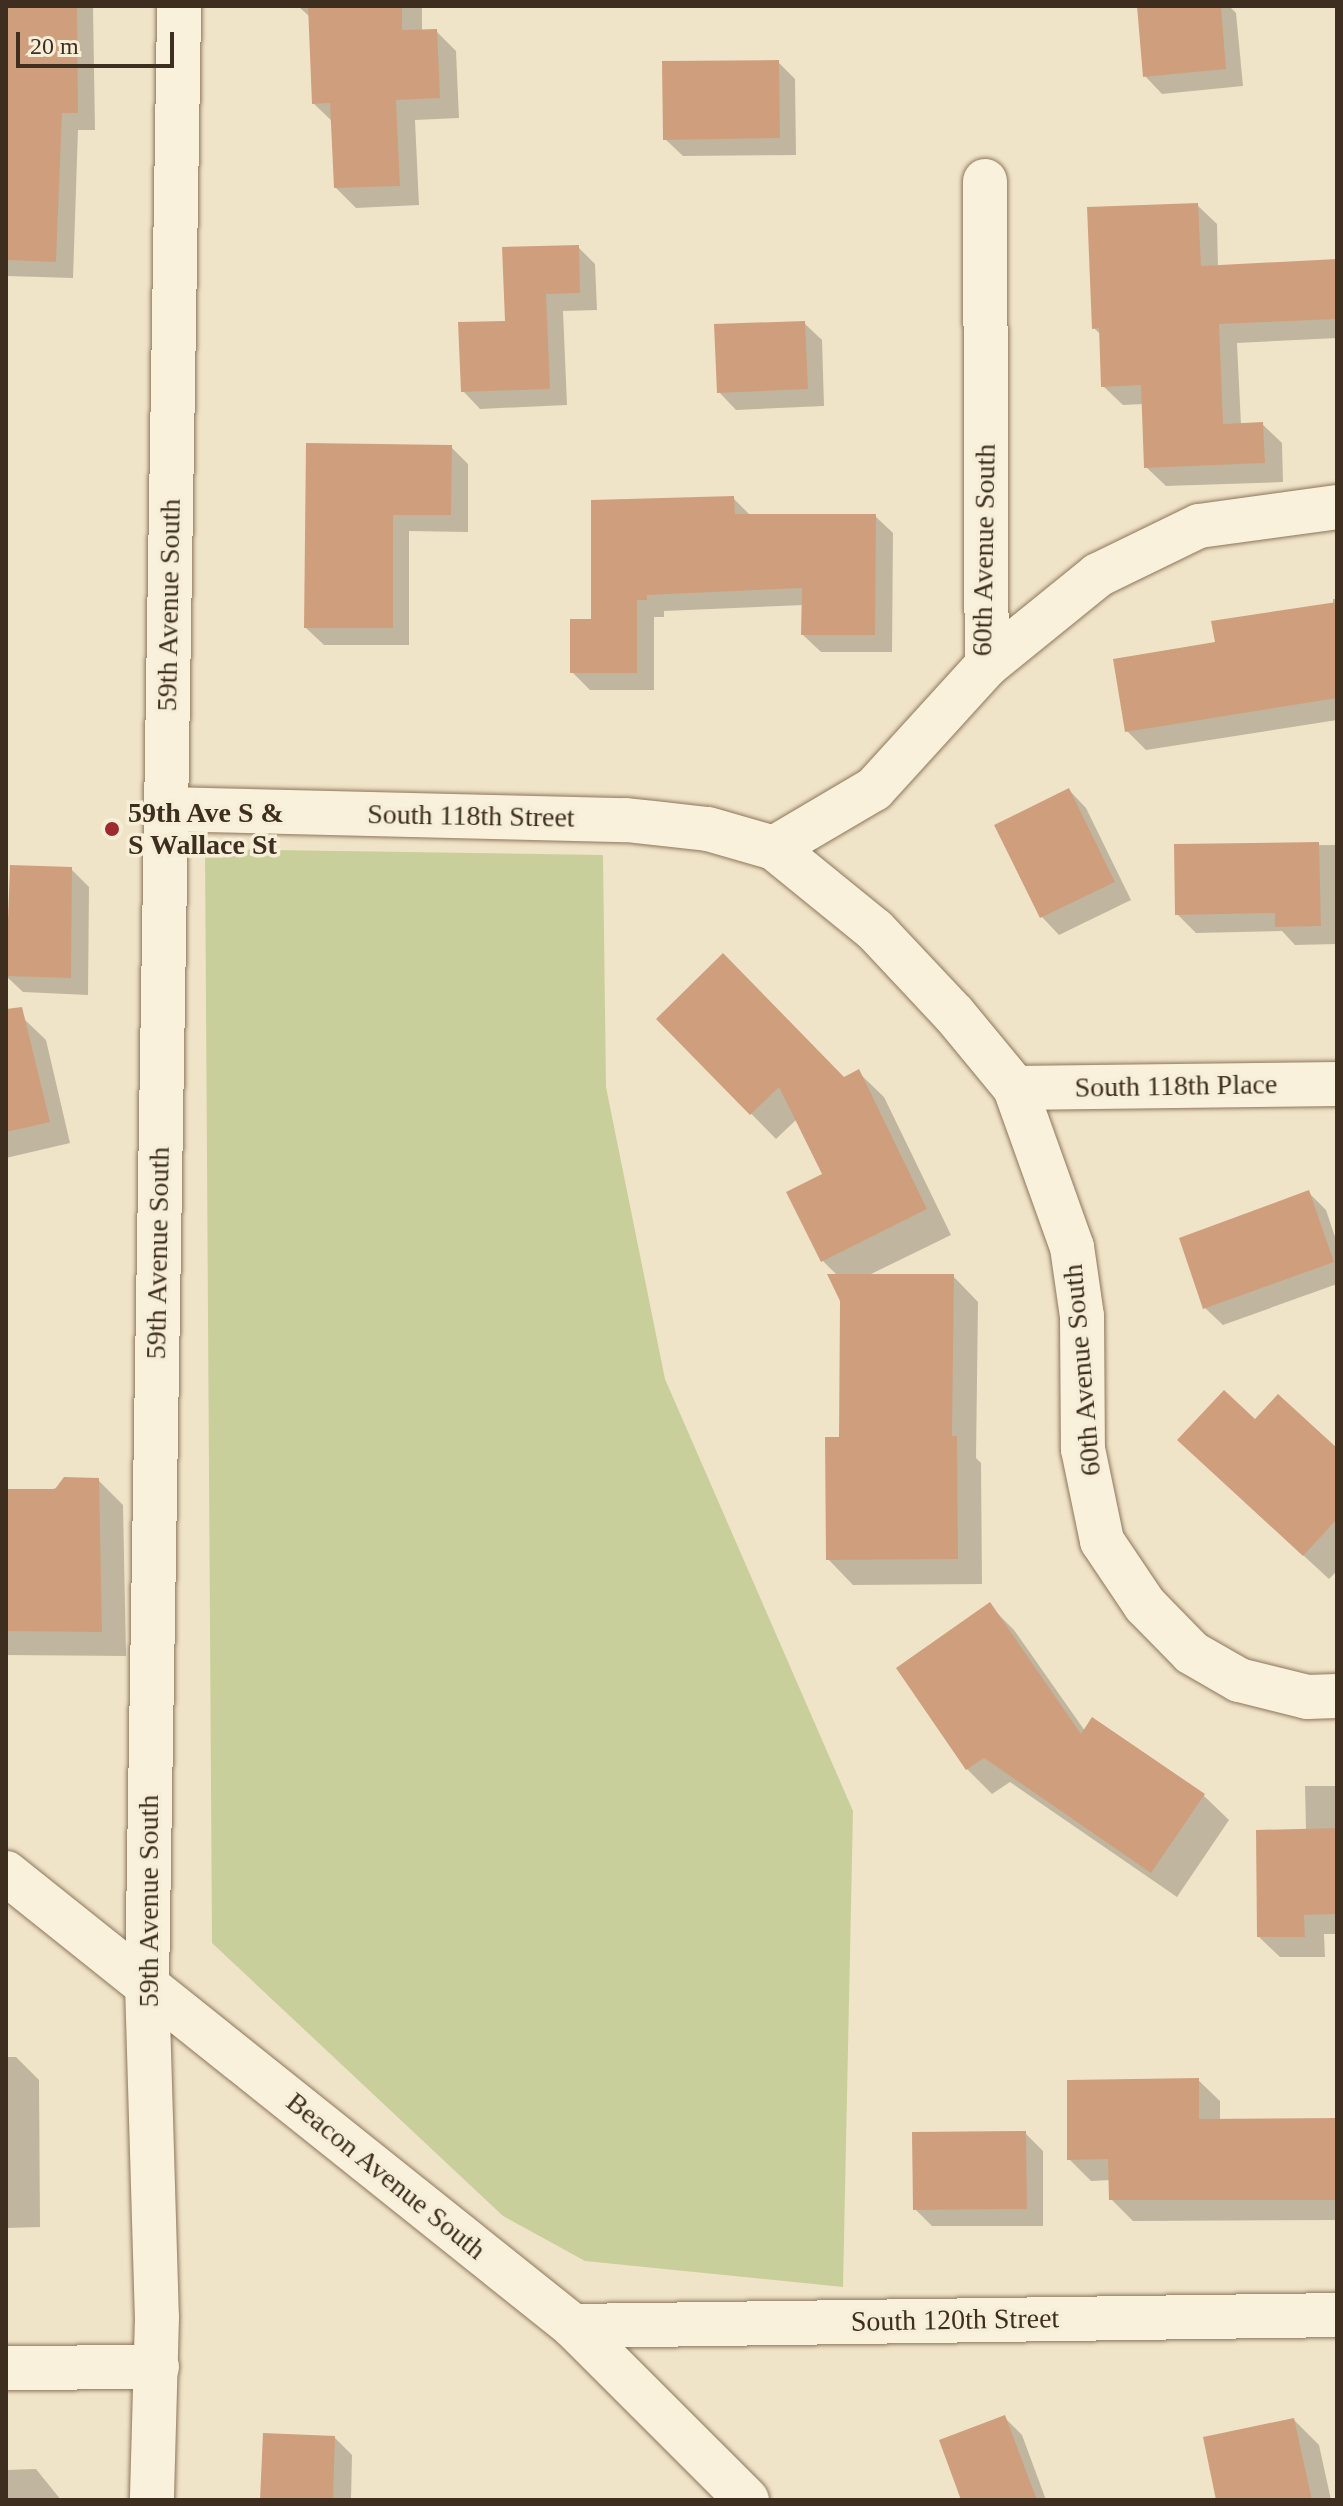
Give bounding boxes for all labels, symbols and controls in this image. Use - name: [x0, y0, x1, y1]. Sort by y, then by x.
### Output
- scale bar: [20, 16, 178, 66]
- text: 20 m: [30, 33, 79, 59]
- street label: 60th Avenue South: [965, 443, 1003, 657]
- street label: 59th Avenue South: [150, 498, 188, 712]
- place label: 59th Ave S & S Wallace St: [128, 796, 285, 862]
- street label: South 118th Street: [367, 797, 575, 835]
- marker: 59th Ave S & S Wallace St: [103, 820, 121, 838]
- street label: South 118th Place: [1074, 1067, 1278, 1105]
- street label: 59th Avenue South: [139, 1146, 177, 1360]
- street label: 60th Avenue South: [1056, 1262, 1108, 1478]
- street label: 59th Avenue South: [132, 1794, 166, 2008]
- street label: Beacon Avenue South: [279, 2085, 493, 2267]
- street label: South 120th Street: [851, 2301, 1059, 2339]

